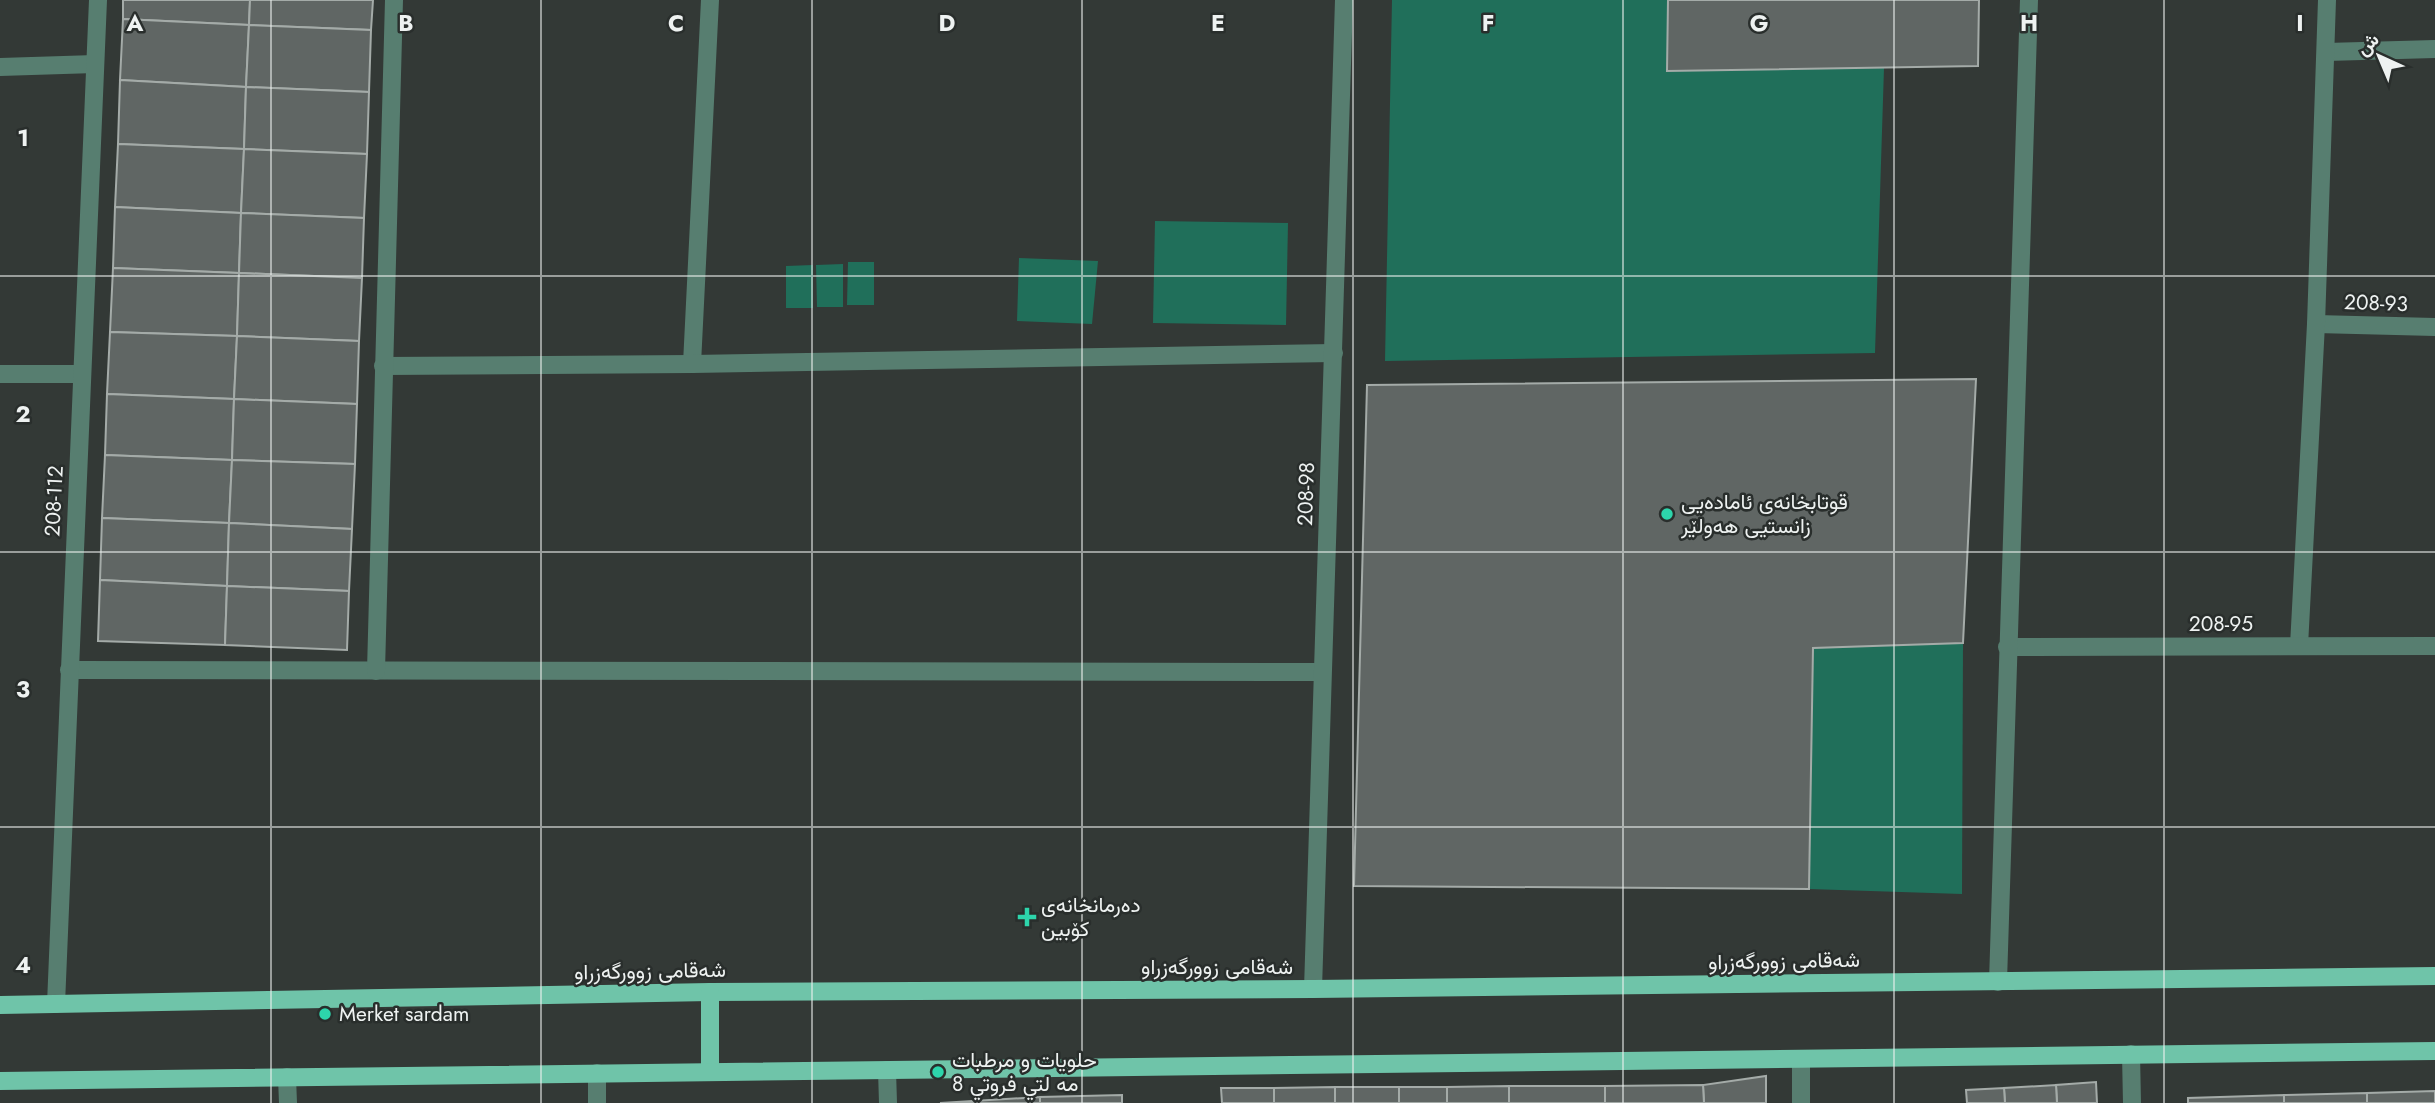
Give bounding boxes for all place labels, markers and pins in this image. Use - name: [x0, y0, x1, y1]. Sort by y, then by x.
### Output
- place label: قوتابخانەی ئامادەیی زانستیی هەولێر: [1680, 487, 1848, 541]
- marker: قوتابخانەی ئامادەیی زانستیی هەولێر: [1659, 506, 1675, 522]
- place label: دەرمانخانەی کۆبین: [1041, 890, 1141, 944]
- marker: دەرمانخانەی کۆبین: [1019, 909, 1035, 925]
- place label: Merket sardam: [339, 999, 469, 1029]
- marker: Merket sardam: [317, 1006, 333, 1022]
- place label: حلويات و مرطبات مه لتي فروتي 8: [952, 1045, 1097, 1101]
- marker: حلويات و مرطبات مه لتي فروتي 8: [930, 1064, 946, 1080]

